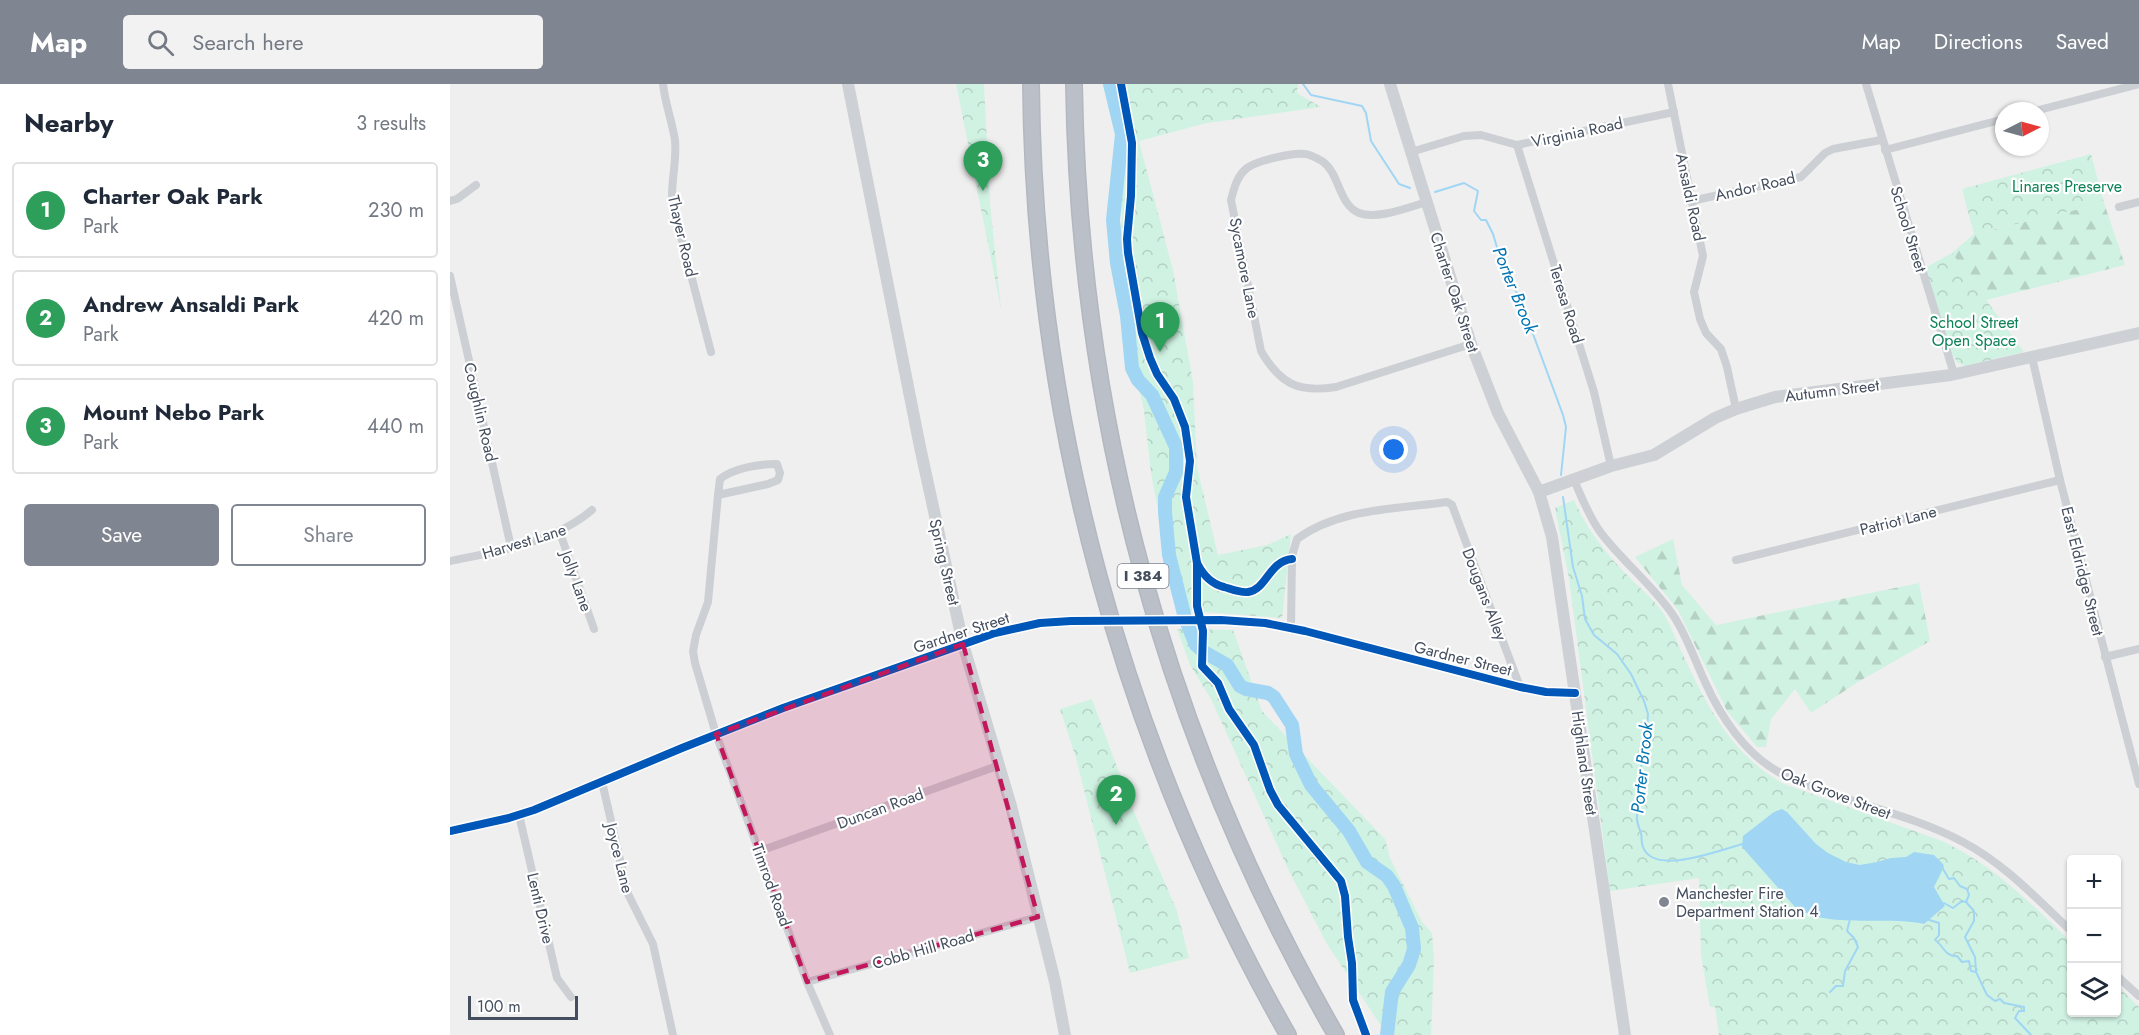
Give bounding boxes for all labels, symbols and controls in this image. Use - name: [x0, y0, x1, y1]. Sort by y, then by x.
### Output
- search box: [123, 15, 543, 69]
- text: Map: [30, 22, 87, 63]
- icon: search: [144, 26, 177, 59]
- text: Search here: [192, 26, 304, 58]
- text: Map: [1862, 27, 1901, 57]
- text: Directions: [1934, 27, 2023, 57]
- text: Saved: [2056, 27, 2109, 57]
- north arrow: [1995, 102, 2049, 156]
- text: Nearby: [24, 104, 113, 142]
- text: 3 results: [356, 109, 426, 138]
- street label: Virginia Road: [1529, 112, 1625, 153]
- pin: 3: [964, 141, 1002, 191]
- street label: Ansaldi Road: [1670, 151, 1711, 243]
- street label: Andor Road: [1713, 166, 1797, 207]
- park label: Linares Preserve: [2012, 175, 2122, 198]
- text: Charter Oak Park: [83, 180, 263, 212]
- street label: School Street: [1885, 183, 1933, 275]
- street label: Thayer Road: [662, 193, 703, 279]
- text: 1: [40, 196, 51, 225]
- text: 230 m: [368, 196, 424, 225]
- text: Park: [83, 212, 119, 241]
- street label: Sycamore Lane: [1223, 216, 1266, 320]
- street label: Charter Oak Street: [1424, 229, 1485, 355]
- water label: Porter Brook: [1486, 243, 1545, 338]
- street label: Teresa Road: [1544, 262, 1589, 346]
- text: Andrew Ansaldi Park: [83, 288, 299, 320]
- pin: 1: [1140, 302, 1180, 352]
- text: 2: [39, 304, 52, 333]
- text: 420 m: [367, 304, 424, 333]
- park label: School Street Open Space: [1930, 311, 2019, 352]
- text: Park: [83, 320, 119, 349]
- street label: Coughlin Road: [458, 360, 503, 464]
- street label: Autumn Street: [1784, 373, 1881, 408]
- text: Mount Nebo Park: [83, 396, 264, 428]
- text: 3: [39, 412, 52, 441]
- text: 440 m: [367, 412, 424, 441]
- text: Park: [83, 428, 119, 457]
- your location: [1379, 435, 1408, 464]
- street label: Patriot Lane: [1857, 500, 1939, 541]
- button: Save: [24, 504, 219, 566]
- button: Share: [231, 504, 426, 566]
- street label: East Eldridge Street: [2055, 504, 2110, 638]
- street label: Spring Street: [923, 517, 966, 608]
- street label: Harvest Lane: [479, 518, 569, 565]
- street label: Dougans Alley: [1456, 545, 1513, 645]
- street label: Jolly Lane: [554, 546, 598, 615]
- road number: I 384: [1118, 564, 1168, 588]
- street label: Gardner Street: [910, 606, 1012, 659]
- street label: Gardner Street: [1412, 635, 1514, 682]
- street label: Highland Street: [1566, 709, 1603, 817]
- water label: Porter Brook: [1624, 720, 1660, 815]
- street label: Oak Grove Street: [1777, 762, 1894, 825]
- pin: 2: [1096, 776, 1136, 825]
- street label: Duncan Road: [834, 782, 927, 835]
- street label: Joyce Lane: [599, 819, 639, 896]
- street label: Timrod Road: [746, 841, 797, 930]
- map controls: [2067, 855, 2121, 1017]
- button: +: [2067, 855, 2121, 909]
- street label: Lenti Drive: [521, 870, 560, 946]
- place label: Manchester Fire Department Station 4: [1676, 882, 1819, 923]
- marker: Manchester Fire Department Station 4: [1657, 895, 1671, 909]
- button: −: [2067, 909, 2121, 963]
- street label: Cobb Hill Road: [869, 924, 977, 975]
- button: layers: [2067, 963, 2121, 1017]
- scale bar: [468, 993, 578, 1020]
- text: 100 m: [477, 995, 521, 1018]

